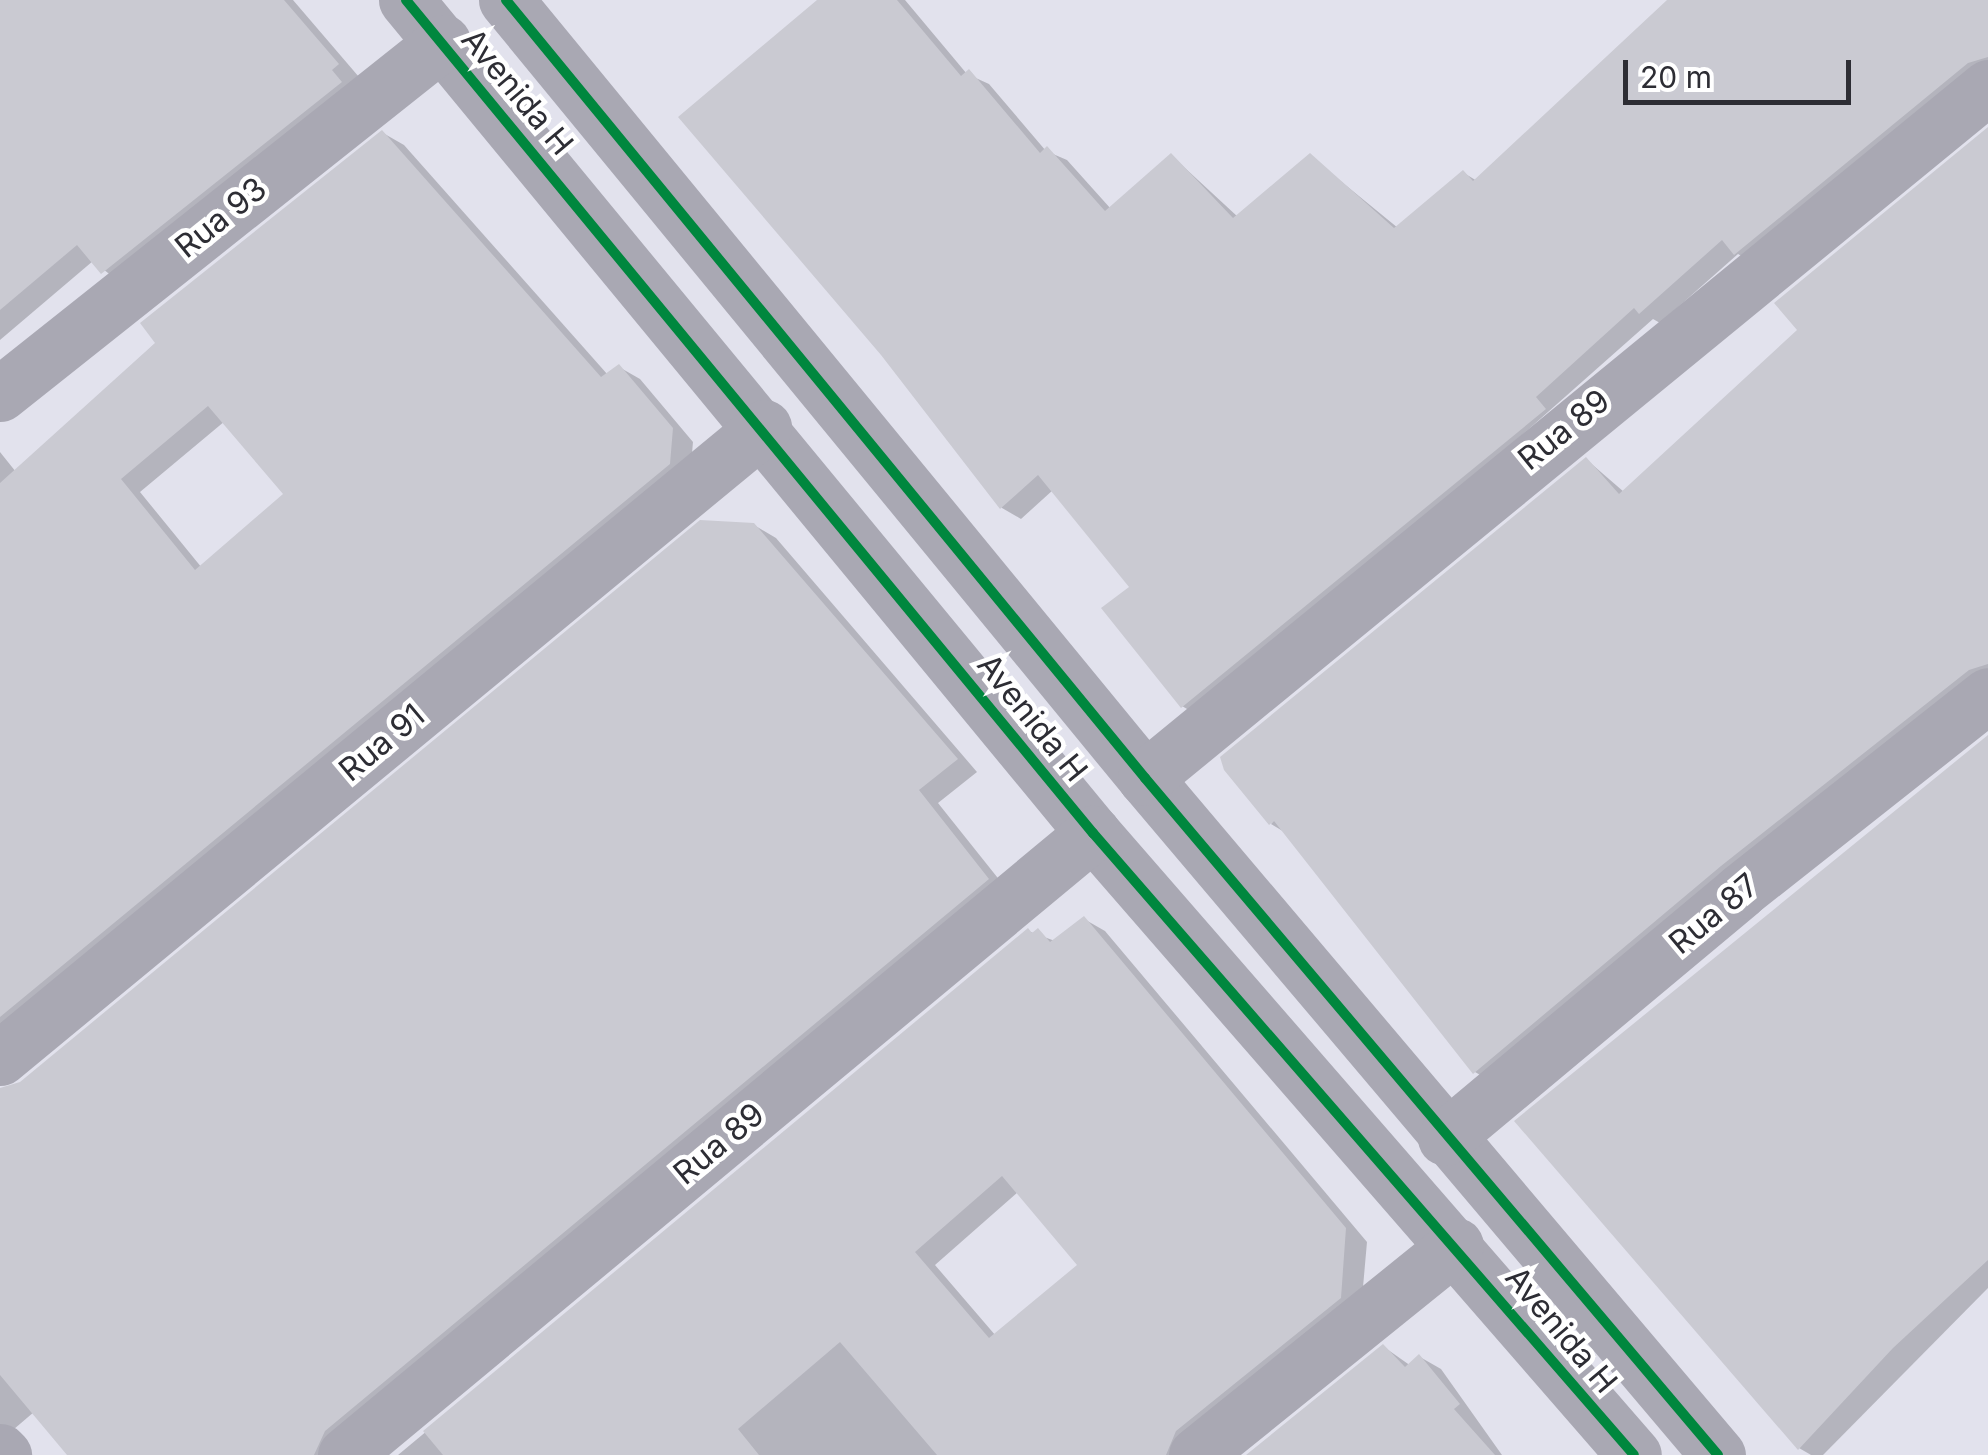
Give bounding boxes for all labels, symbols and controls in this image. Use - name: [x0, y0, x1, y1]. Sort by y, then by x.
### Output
- street label: Avenida H: [453, 21, 581, 163]
- scale bar: [1628, 40, 1856, 102]
- text: 20 m: [1640, 59, 1712, 95]
- street label: Rua 93: [168, 170, 274, 266]
- street label: Rua 89: [1511, 382, 1617, 478]
- street label: Avenida H: [969, 646, 1095, 790]
- street label: Rua 91: [332, 696, 432, 790]
- street label: Rua 87: [1662, 866, 1766, 962]
- street label: Rua 89: [666, 1095, 772, 1193]
- street label: Avenida H: [1497, 1259, 1625, 1401]

